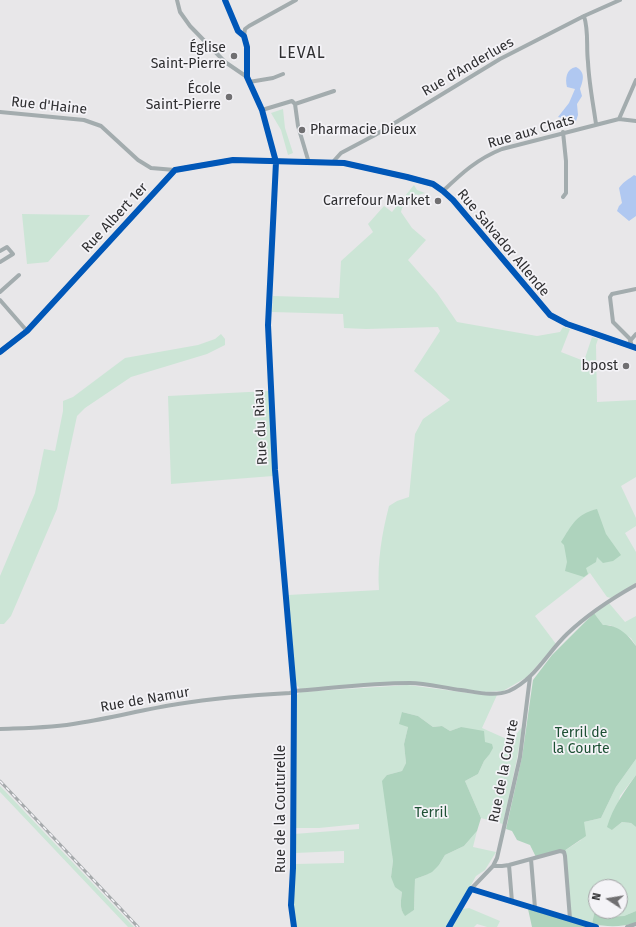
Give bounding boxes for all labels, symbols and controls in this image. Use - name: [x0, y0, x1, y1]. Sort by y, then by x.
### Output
- street label: Rue d'Anderlues: [419, 34, 517, 100]
- place label: Église Saint-Pierre: [151, 40, 226, 72]
- district label: LEVAL: [278, 44, 326, 64]
- marker: Église Saint-Pierre: [229, 51, 239, 61]
- place label: École Saint-Pierre: [146, 81, 221, 114]
- marker: École Saint-Pierre: [224, 92, 234, 102]
- street label: Rue d'Haine: [10, 94, 88, 118]
- street label: Rue aux Chats: [486, 112, 576, 152]
- place label: Pharmacie Dieux: [310, 122, 416, 138]
- marker: Pharmacie Dieux: [297, 125, 307, 135]
- street label: Rue Albert 1er: [78, 180, 152, 256]
- street label: Rue Salvador Allende: [453, 186, 553, 300]
- place label: Carrefour Market: [323, 193, 430, 209]
- marker: Carrefour Market: [433, 196, 443, 206]
- place label: bpost: [582, 358, 618, 374]
- marker: bpost: [621, 361, 631, 371]
- street label: Rue du Riau: [251, 388, 271, 466]
- street label: Rue de Namur: [99, 684, 191, 716]
- street label: Rue de la Courte: [486, 718, 522, 824]
- park label: Terril de la Courte: [552, 725, 610, 758]
- street label: Rue de la Couturelle: [273, 745, 289, 873]
- park label: Terril: [415, 805, 447, 821]
- north arrow: [588, 879, 628, 919]
- text: N: [590, 892, 604, 902]

